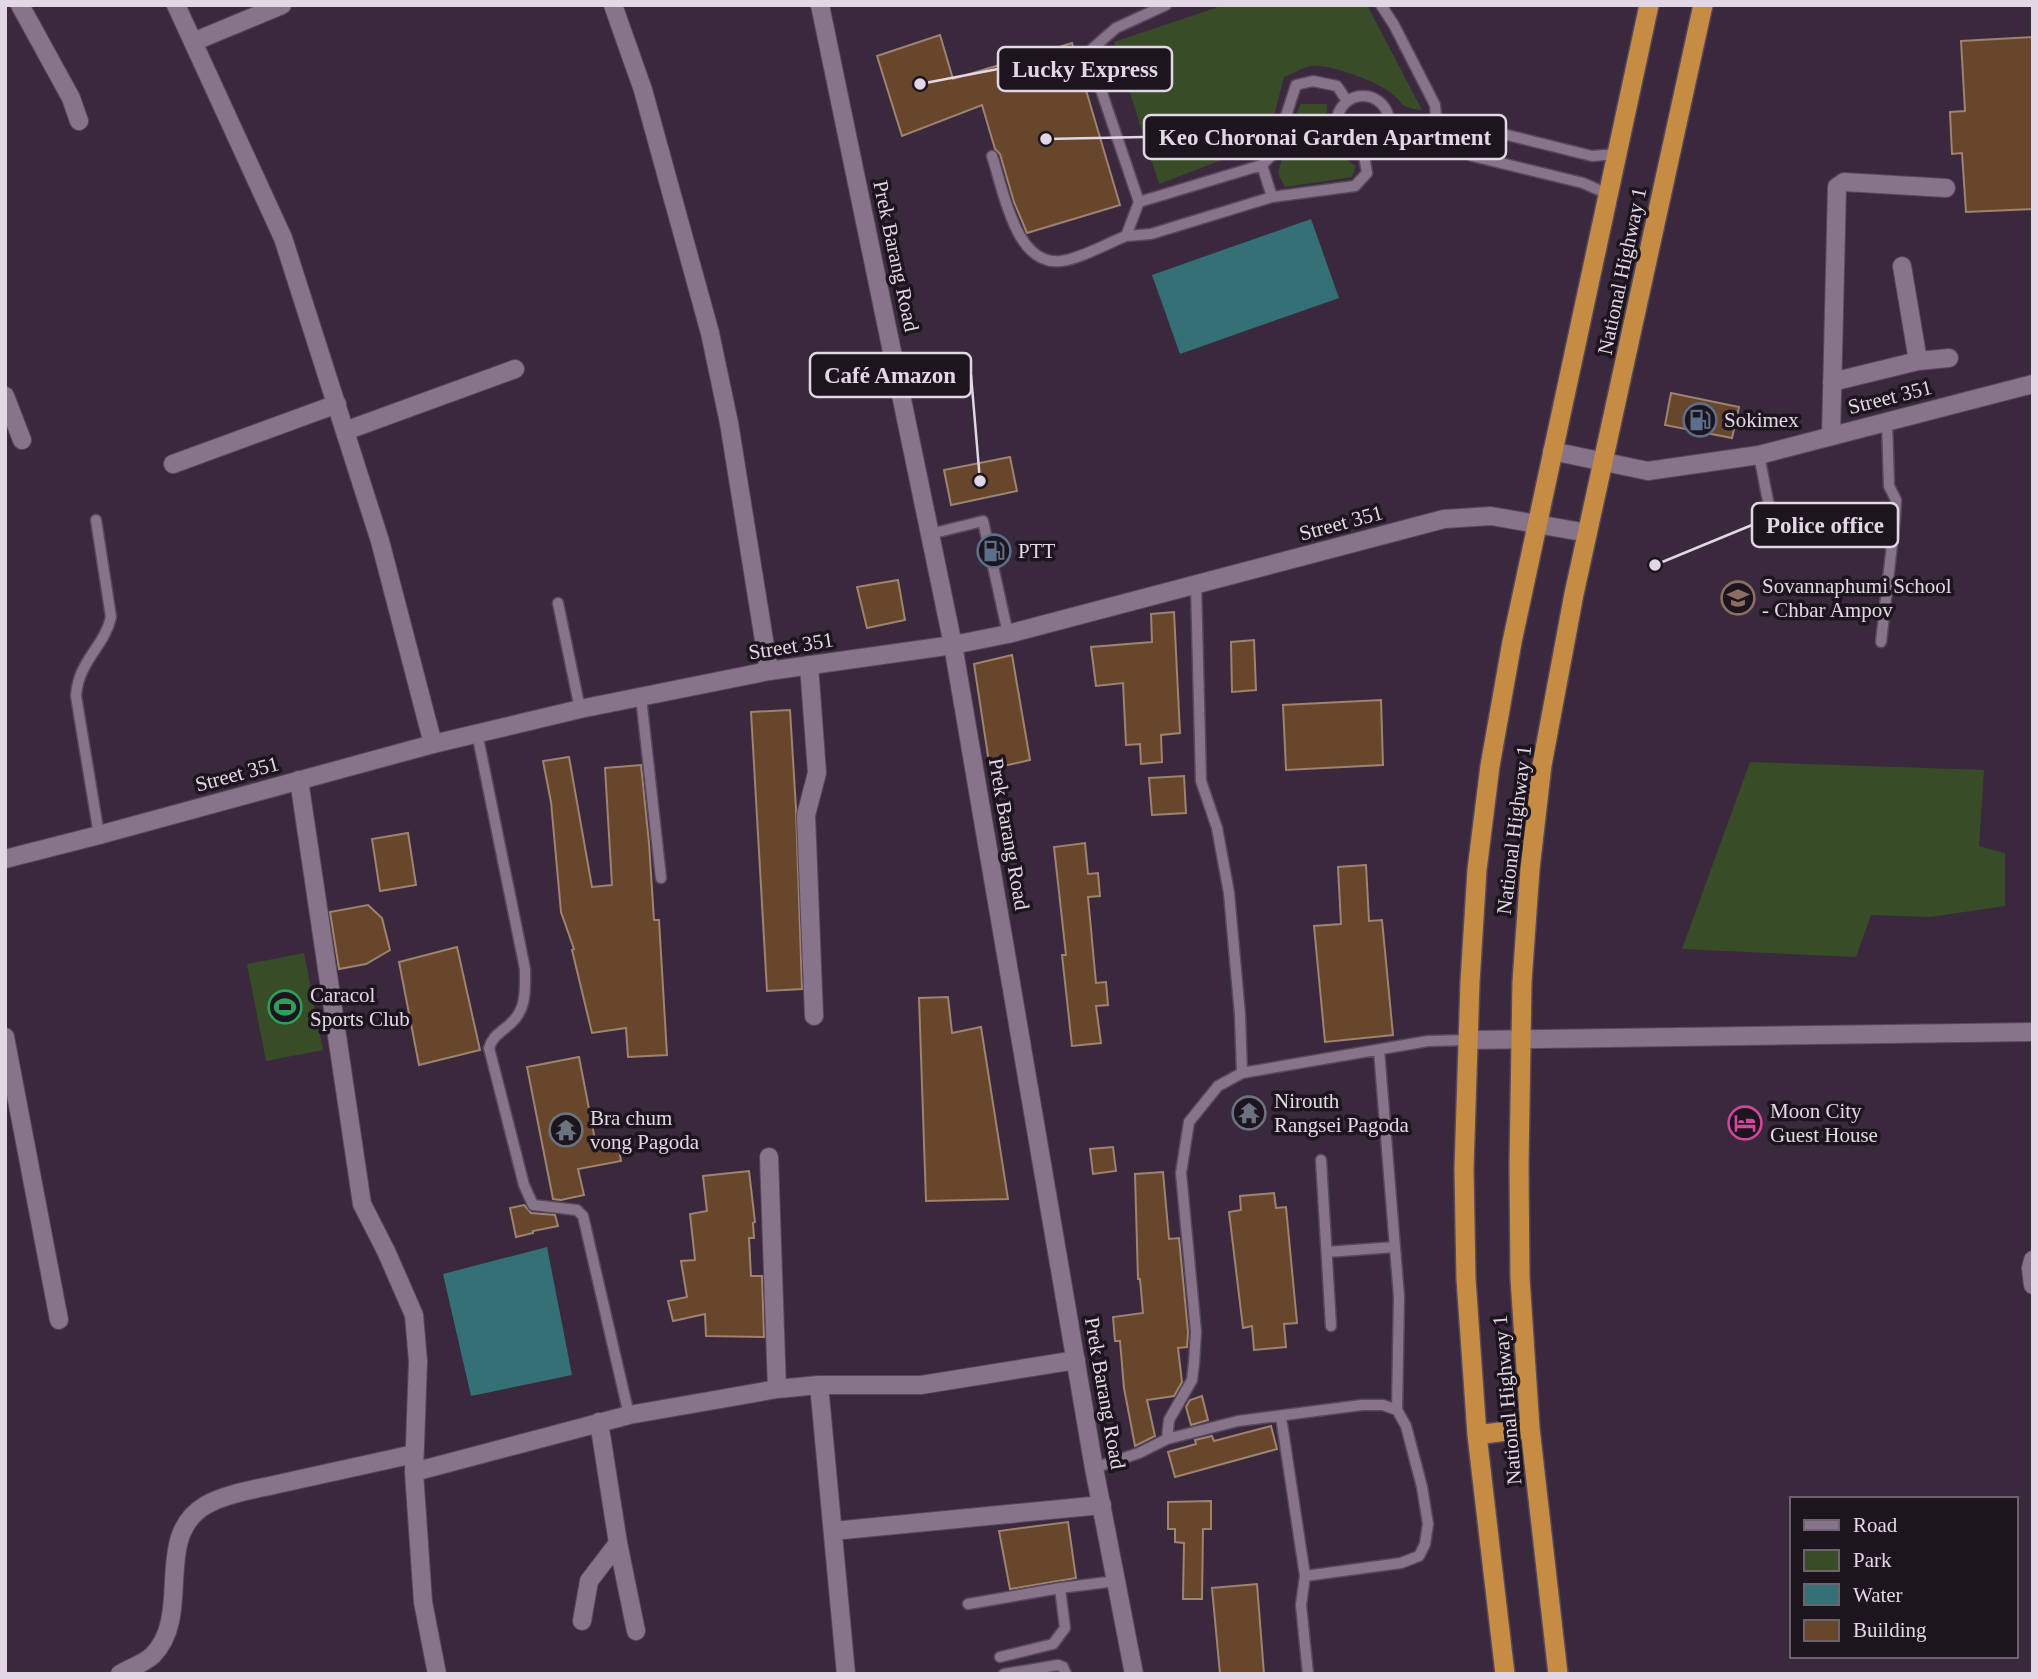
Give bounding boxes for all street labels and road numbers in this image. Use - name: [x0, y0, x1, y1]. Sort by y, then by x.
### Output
- street label: Prek Barang Road: [868, 178, 924, 334]
- street label: National Highway 1: [1593, 185, 1651, 357]
- street label: Street 351: [1846, 375, 1934, 419]
- street label: Street 351: [1296, 500, 1386, 546]
- street label: Street 351: [747, 627, 835, 665]
- street label: National Highway 1: [1492, 744, 1536, 916]
- street label: Street 351: [192, 751, 282, 797]
- street label: Prek Barang Road: [984, 756, 1034, 912]
- street label: National Highway 1: [1488, 1314, 1526, 1486]
- street label: Prek Barang Road: [1080, 1315, 1130, 1471]

